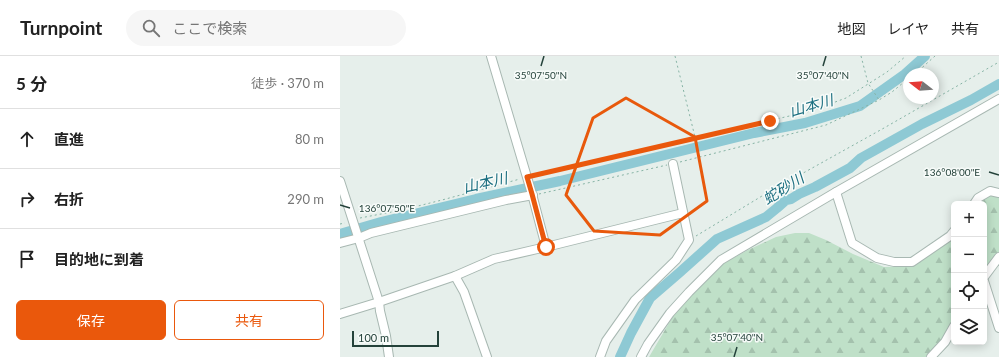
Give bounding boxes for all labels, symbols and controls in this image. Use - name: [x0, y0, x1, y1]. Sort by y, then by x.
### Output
- search box: [126, 10, 406, 46]
- text: Turnpoint: [20, 16, 102, 39]
- icon: search: [140, 17, 162, 39]
- text: ここで検索: [172, 19, 247, 37]
- text: 地図: [837, 20, 865, 37]
- text: レイヤ: [887, 20, 929, 37]
- text: 共有: [951, 20, 979, 37]
- north arrow: [903, 68, 939, 104]
- text: 35°07'50"N: [515, 69, 567, 81]
- text: 35°07'40"N: [797, 69, 849, 81]
- text: 5 分: [16, 73, 47, 94]
- text: 徒歩 · 370 m: [251, 75, 324, 91]
- water label: 山本川: [787, 90, 837, 120]
- route end: [761, 112, 779, 130]
- icon: ahead: [16, 128, 38, 150]
- text: 直進: [54, 130, 84, 148]
- text: 80 m: [295, 131, 324, 147]
- text: 136°08'00"E: [924, 166, 980, 178]
- water label: 蛇砂川: [759, 167, 809, 208]
- water label: 山本川: [461, 168, 511, 196]
- icon: right: [16, 188, 38, 210]
- text: 右折: [54, 190, 84, 208]
- text: 290 m: [287, 191, 324, 207]
- map controls: [951, 201, 987, 345]
- button: +: [951, 201, 987, 237]
- text: 136°07'50"E: [359, 202, 415, 214]
- button: −: [951, 237, 987, 273]
- route start: [537, 238, 555, 256]
- icon: arrive: [16, 248, 38, 270]
- text: 目的地に到着: [54, 250, 144, 268]
- button: locate: [951, 273, 987, 309]
- button: 保存: [16, 300, 166, 340]
- button: 共有: [174, 300, 324, 340]
- button: layers: [951, 309, 987, 345]
- scale bar: [352, 329, 439, 348]
- text: 100 m: [358, 331, 389, 344]
- text: 35°07'40"N: [711, 331, 763, 343]

